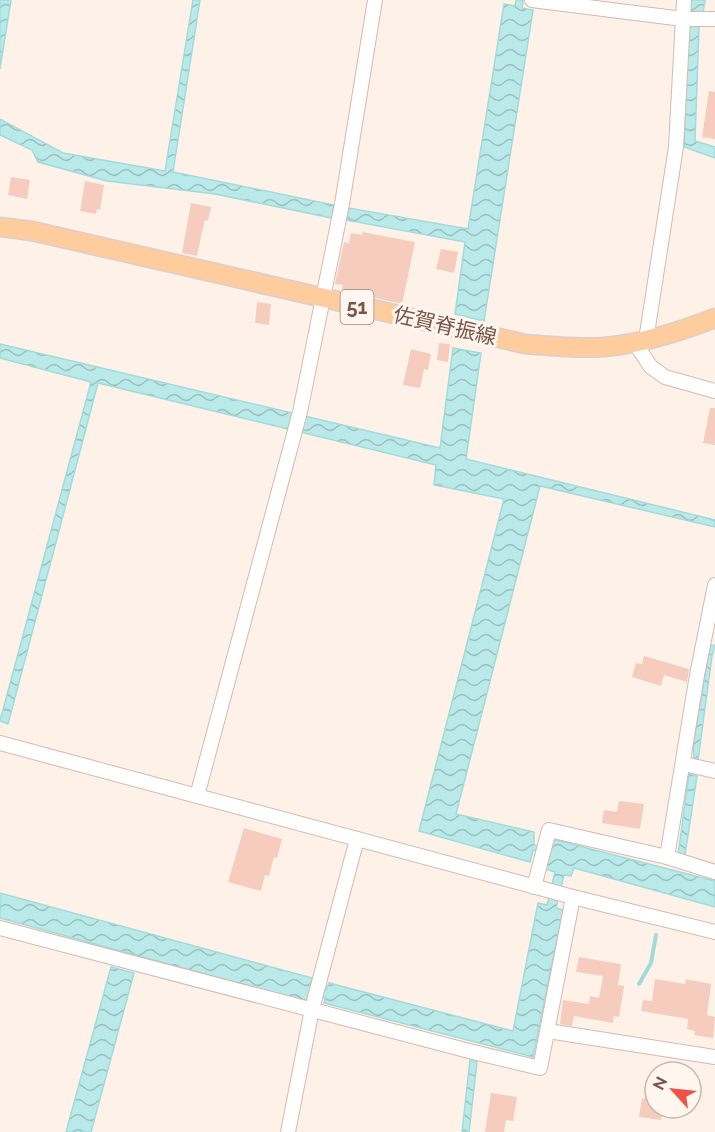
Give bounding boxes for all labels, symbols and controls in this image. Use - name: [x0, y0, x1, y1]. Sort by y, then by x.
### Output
- road number: 51: [340, 290, 374, 324]
- street label: 佐賀脊振線: [391, 302, 499, 350]
- north arrow: [643, 1060, 703, 1120]
- text: N: [649, 1074, 671, 1093]

